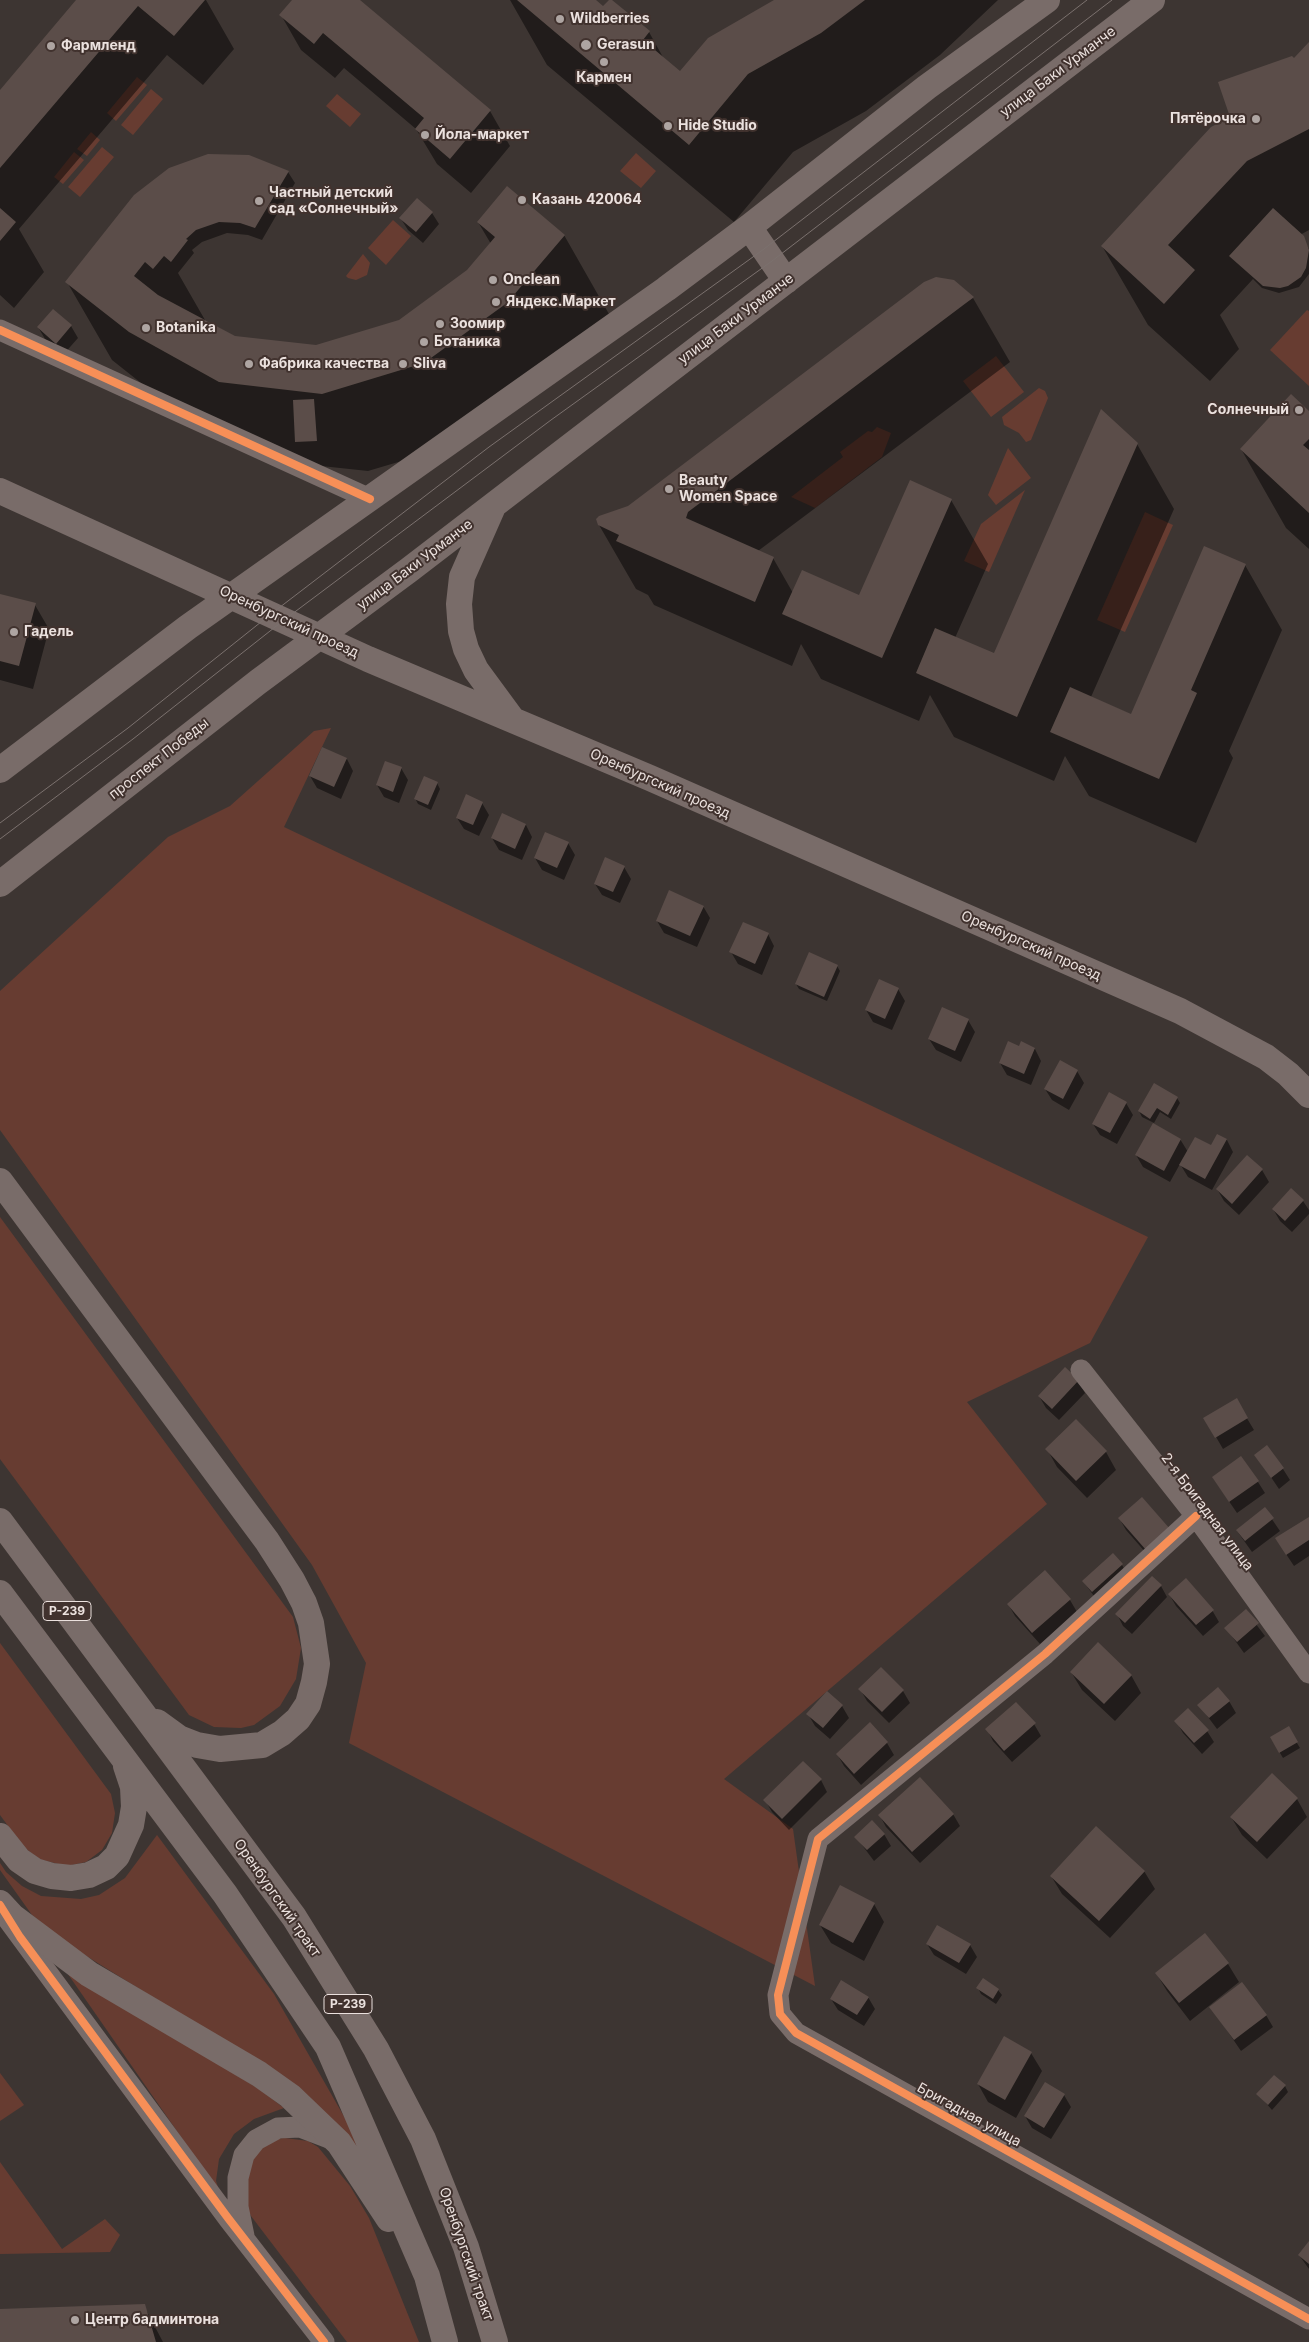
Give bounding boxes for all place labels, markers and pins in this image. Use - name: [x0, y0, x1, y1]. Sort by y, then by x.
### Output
- place label: Wildberries: [570, 11, 650, 27]
- marker: Wildberries: [554, 13, 566, 25]
- place label: Gerasun: [597, 37, 655, 53]
- place label: Фармленд: [61, 38, 136, 54]
- marker: Gerasun: [579, 38, 593, 52]
- marker: Фармленд: [45, 40, 57, 52]
- marker: Кармен: [598, 56, 610, 68]
- place label: Кармен: [576, 70, 632, 86]
- place label: Пятёрочка: [1170, 111, 1246, 127]
- marker: Пятёрочка: [1250, 113, 1262, 125]
- place label: Hide Studio: [678, 118, 757, 134]
- marker: Hide Studio: [662, 120, 674, 132]
- place label: Йола-маркет: [435, 127, 529, 143]
- marker: Йола-маркет: [419, 129, 431, 141]
- place label: Частный детский сад «Солнечный»: [269, 185, 398, 218]
- place label: Казань 420064: [532, 192, 642, 208]
- marker: Казань 420064: [516, 194, 528, 206]
- marker: Частный детский сад «Солнечный»: [253, 195, 265, 207]
- place label: Onclean: [503, 272, 560, 288]
- marker: Onclean: [487, 274, 499, 286]
- place label: Яндекс.Маркет: [506, 294, 616, 310]
- marker: Яндекс.Маркет: [490, 296, 502, 308]
- place label: Зоомир: [450, 316, 505, 332]
- marker: Зоомир: [434, 318, 446, 330]
- place label: Botanika: [156, 320, 216, 336]
- marker: Botanika: [140, 322, 152, 334]
- place label: Ботаника: [434, 334, 500, 350]
- marker: Ботаника: [418, 336, 430, 348]
- place label: Фабрика качества: [259, 356, 389, 372]
- place label: Sliva: [413, 356, 446, 372]
- marker: Фабрика качества: [243, 358, 255, 370]
- marker: Sliva: [397, 358, 409, 370]
- place label: Солнечный: [1207, 402, 1289, 418]
- marker: Солнечный: [1293, 404, 1305, 416]
- place label: Beauty Women Space: [679, 473, 777, 506]
- marker: Beauty Women Space: [663, 483, 675, 495]
- place label: Гадель: [24, 624, 74, 640]
- marker: Гадель: [8, 626, 20, 638]
- place label: Центр бадминтона: [85, 2312, 219, 2328]
- marker: Центр бадминтона: [69, 2314, 81, 2326]

